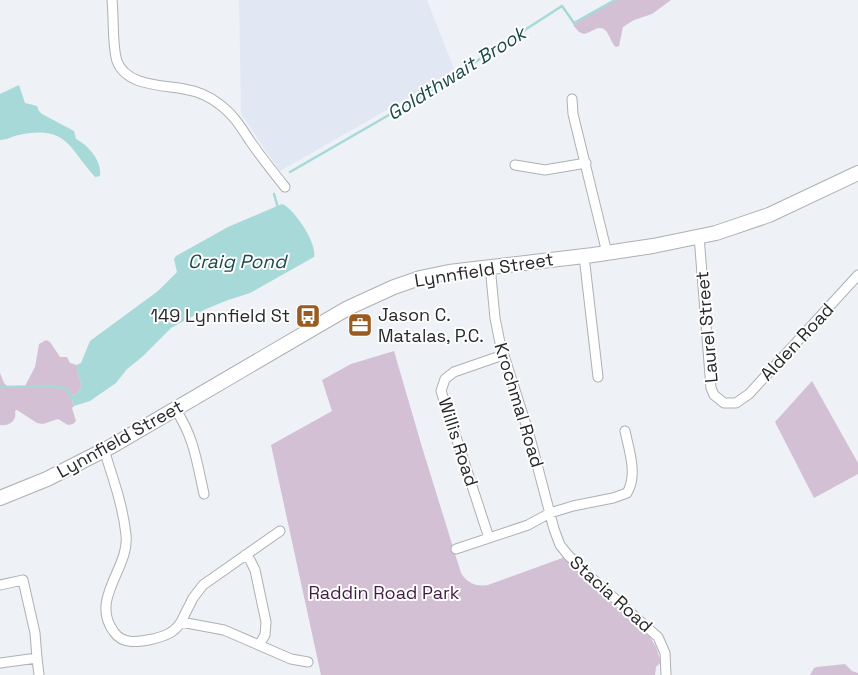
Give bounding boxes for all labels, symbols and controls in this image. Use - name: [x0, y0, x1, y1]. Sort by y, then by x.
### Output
- water label: Goldthwait Brook: [382, 19, 533, 126]
- street label: Lynnfield Street: [413, 247, 555, 292]
- water label: Craig Pond: [188, 249, 288, 274]
- street label: Laurel Street: [690, 270, 723, 384]
- street label: Alden Road: [755, 298, 838, 385]
- bus stop icon: 149 Lynnfield St: [295, 303, 321, 329]
- place label: Jason C. Matalas, P.C.: [378, 303, 484, 347]
- place label: 149 Lynnfield St: [150, 304, 290, 327]
- office icon: Jason C. Matalas, P.C.: [347, 312, 373, 338]
- street label: Krochmal Road: [490, 340, 549, 470]
- street label: Lynnfield Street: [53, 394, 187, 483]
- street label: Willis Road: [433, 395, 484, 489]
- street label: Stacia Road: [565, 550, 658, 637]
- park label: Raddin Road Park: [309, 581, 460, 604]

